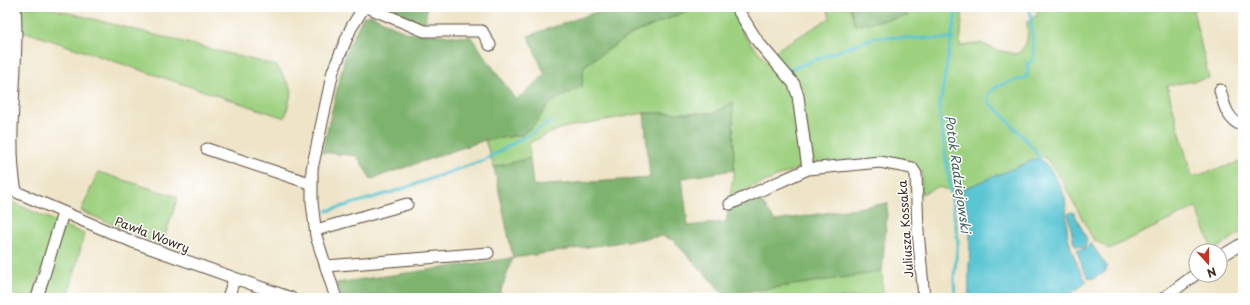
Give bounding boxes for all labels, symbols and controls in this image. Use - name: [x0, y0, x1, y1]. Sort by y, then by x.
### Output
- water label: Potok Radziejowski: [941, 114, 976, 236]
- street label: Juliusza Kossaka: [893, 179, 917, 278]
- street label: Pawła Wowry: [112, 212, 192, 257]
- north arrow: [1188, 243, 1228, 283]
- text: N: [1204, 263, 1219, 282]

